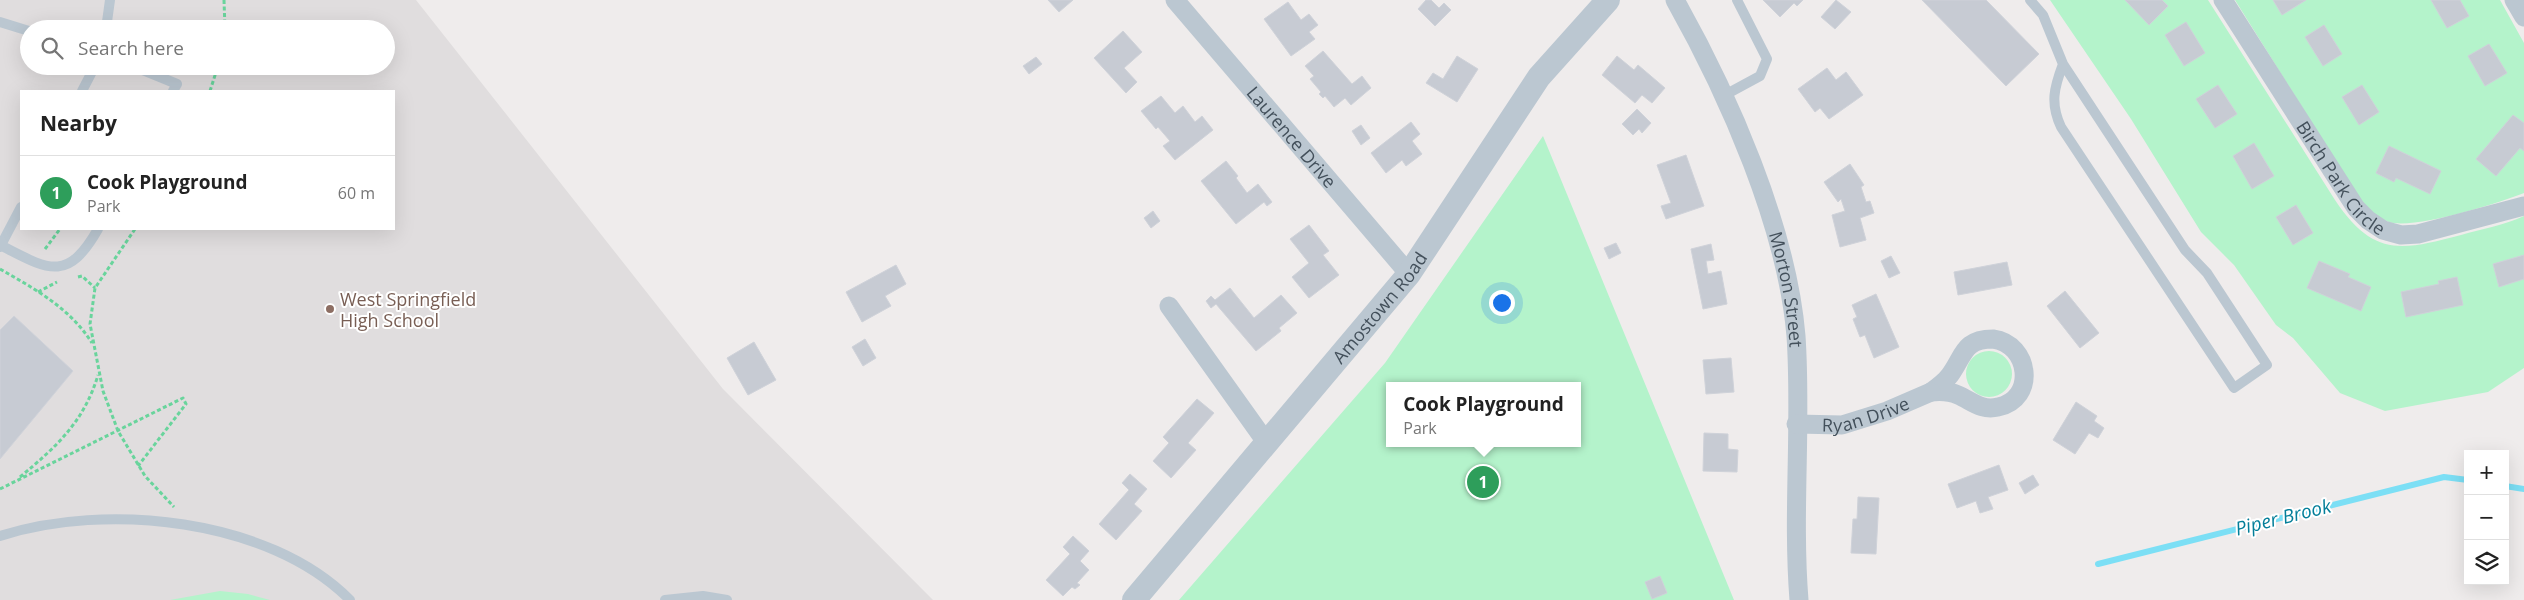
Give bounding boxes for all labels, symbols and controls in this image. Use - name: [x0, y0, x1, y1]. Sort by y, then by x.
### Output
- search box: [20, 20, 395, 75]
- icon: search: [38, 34, 66, 62]
- text: Search here: [78, 35, 184, 61]
- street label: Laurence Drive: [1242, 81, 1342, 193]
- text: Nearby: [40, 109, 117, 137]
- street label: Birch Park Circle: [2291, 116, 2390, 240]
- text: Cook Playground: [87, 169, 248, 195]
- text: 1: [51, 182, 61, 204]
- text: 60 m: [338, 182, 375, 204]
- text: Park: [87, 195, 120, 217]
- street label: Morton Street: [1764, 229, 1809, 348]
- street label: Amostown Road: [1327, 247, 1432, 368]
- place label: West Springfield High School: [340, 287, 476, 332]
- your location: [1489, 290, 1515, 316]
- marker: West Springfield High School: [324, 303, 336, 315]
- popup: [1386, 382, 1581, 447]
- text: Cook Playground: [1403, 391, 1564, 417]
- street label: Ryan Drive: [1822, 391, 1913, 437]
- text: Park: [1403, 417, 1437, 439]
- map controls: [2464, 450, 2509, 585]
- button: +: [2464, 450, 2509, 495]
- pin: 1: [1467, 463, 1499, 501]
- water label: Piper Brook: [2232, 492, 2334, 541]
- button: −: [2464, 495, 2509, 540]
- button: layers: [2464, 540, 2509, 585]

